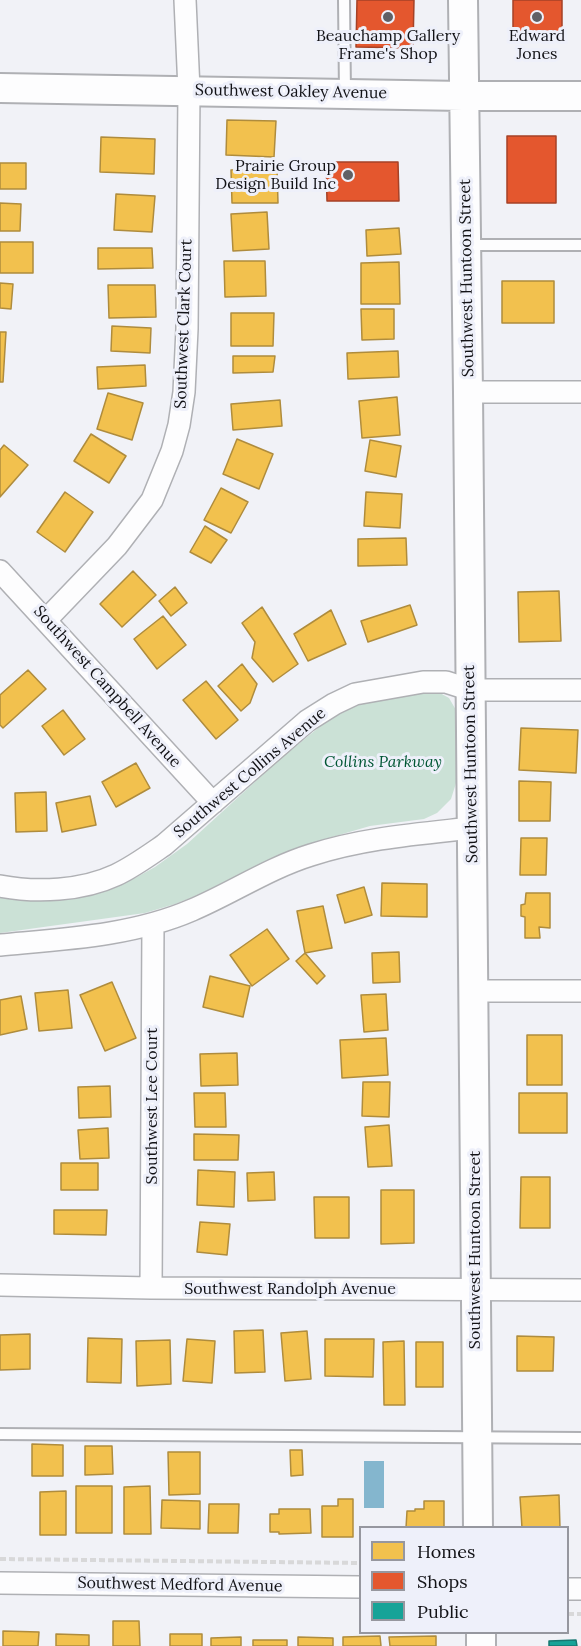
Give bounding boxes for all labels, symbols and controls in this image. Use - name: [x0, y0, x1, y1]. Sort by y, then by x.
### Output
- marker: Beauchamp Gallery Frame's Shop: [381, 10, 395, 24]
- marker: Edward Jones: [530, 10, 544, 24]
- place label: Beauchamp Gallery Frame's Shop: [316, 26, 460, 64]
- place label: Edward Jones: [509, 26, 565, 64]
- street label: Southwest Oakley Avenue: [195, 81, 387, 103]
- place label: Prairie Group Design Build Inc: [215, 156, 336, 194]
- marker: Prairie Group Design Build Inc: [341, 168, 355, 182]
- street label: Southwest Huntoon Street: [456, 179, 478, 377]
- street label: Southwest Clark Court: [171, 239, 197, 409]
- street label: Southwest Campbell Avenue: [29, 602, 185, 772]
- street label: Southwest Huntoon Street: [460, 665, 482, 863]
- street label: Southwest Collins Avenue: [170, 704, 330, 842]
- park label: Collins Parkway: [324, 752, 442, 772]
- street label: Southwest Lee Court: [142, 1028, 162, 1184]
- street label: Southwest Huntoon Street: [465, 1151, 485, 1349]
- street label: Southwest Randolph Avenue: [184, 1279, 396, 1299]
- legend: [359, 1526, 569, 1634]
- text: Homes: [417, 1540, 475, 1563]
- text: Shops: [417, 1570, 468, 1593]
- street label: Southwest Medford Avenue: [77, 1574, 283, 1596]
- text: Public: [417, 1600, 469, 1623]

